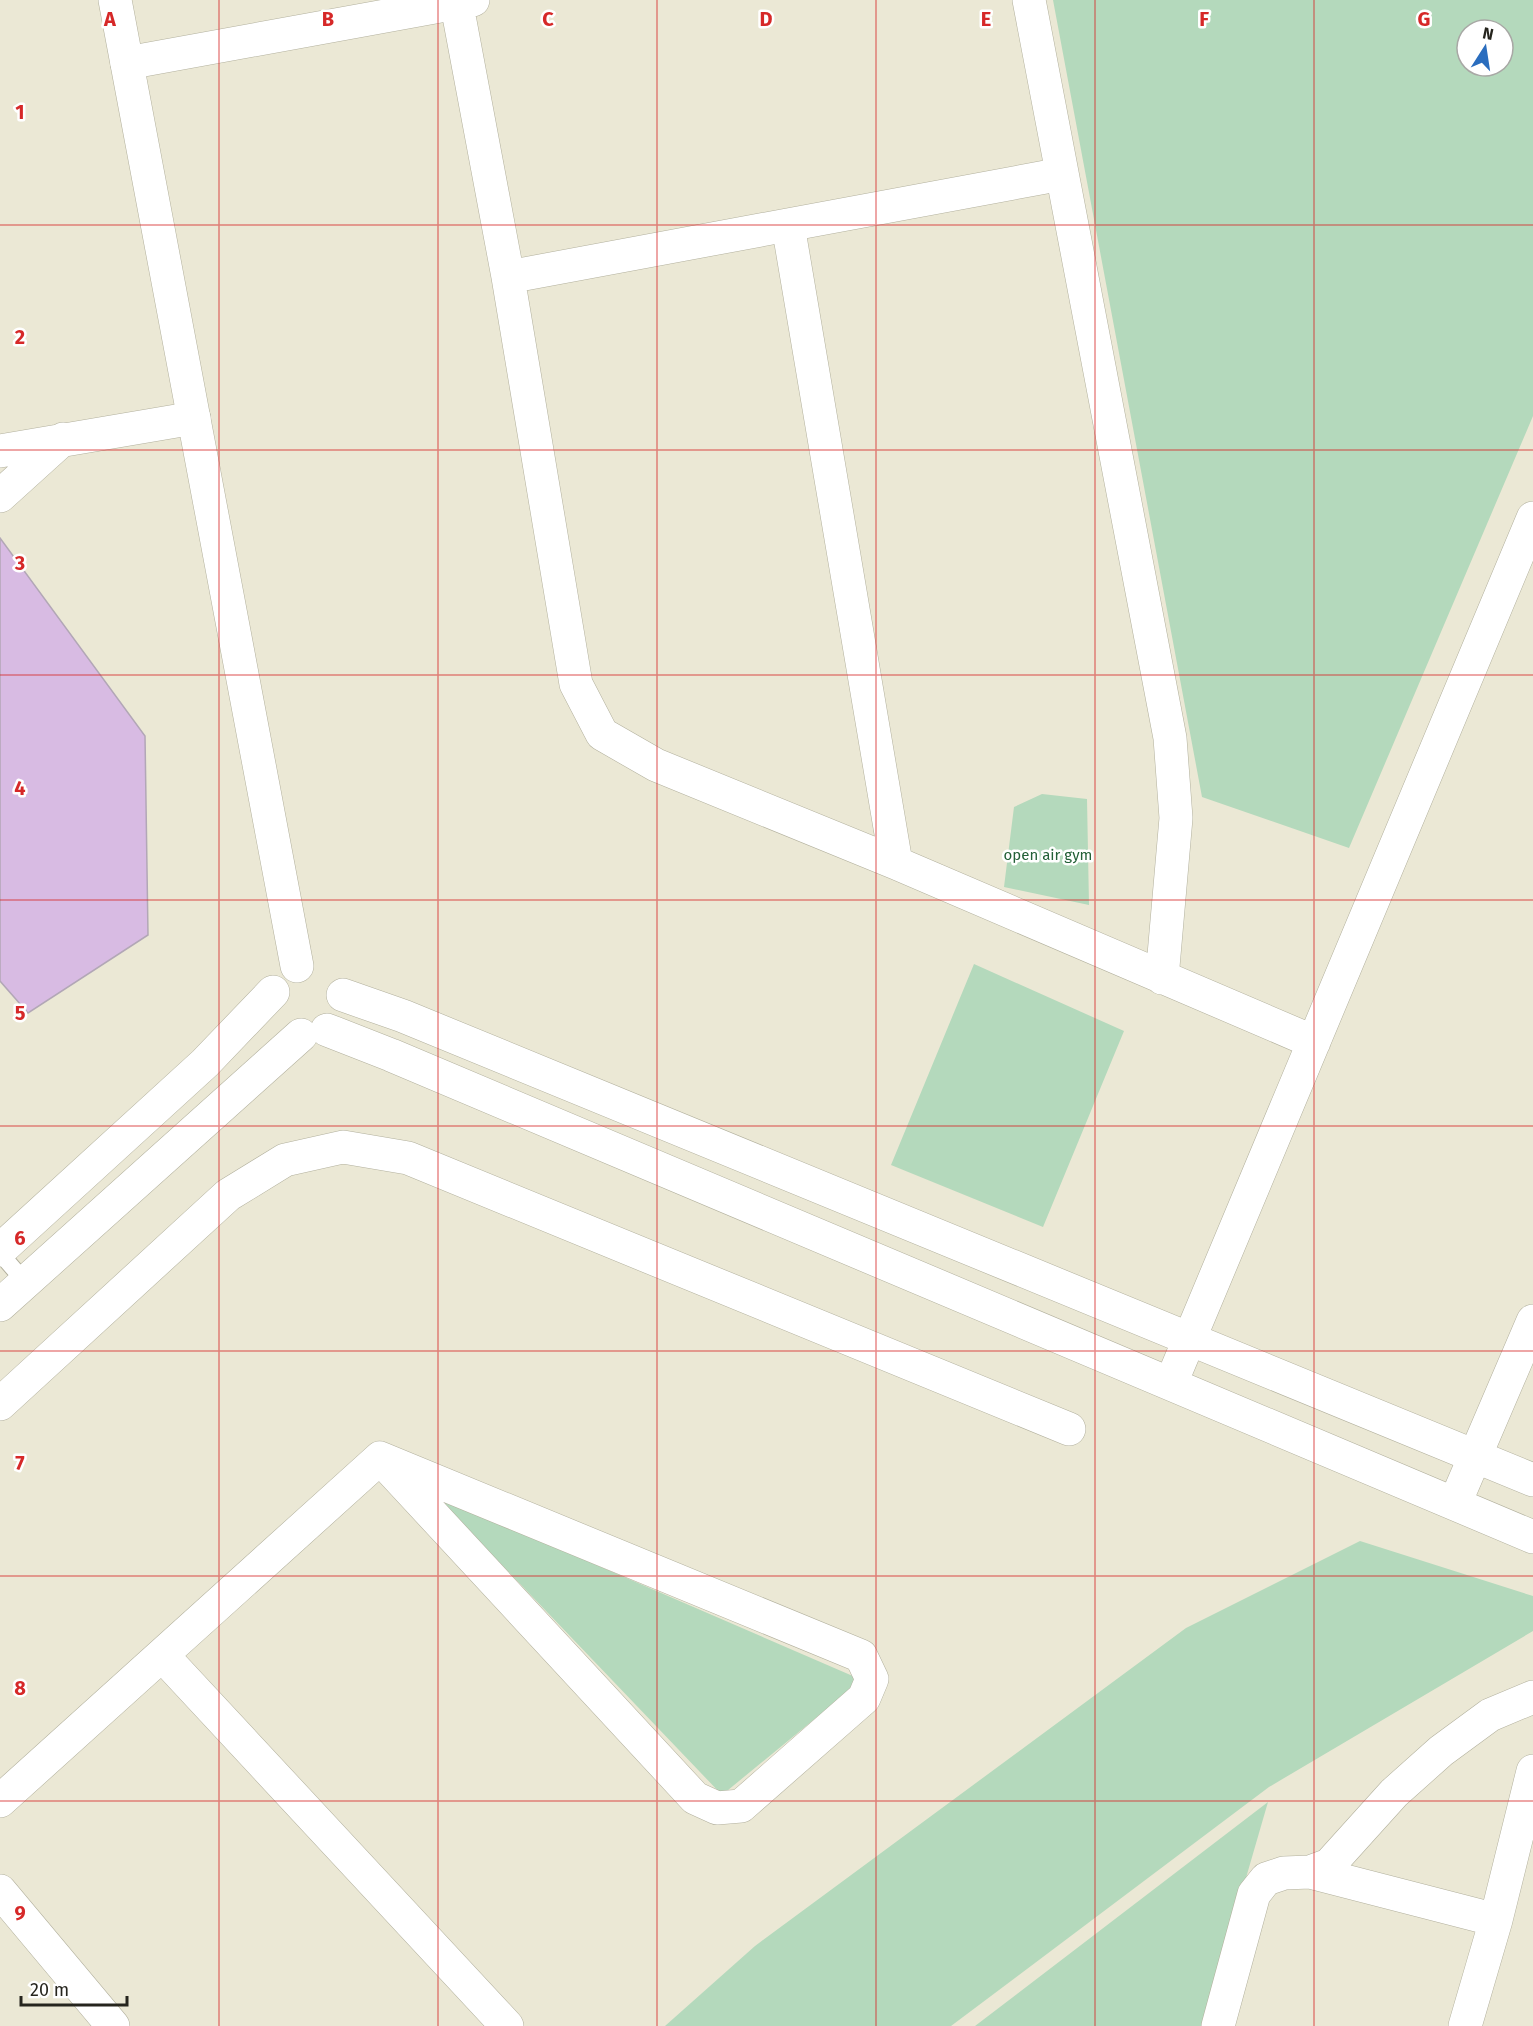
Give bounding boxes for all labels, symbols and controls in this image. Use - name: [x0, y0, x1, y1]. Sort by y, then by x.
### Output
- text: A: [103, 7, 117, 31]
- text: B: [322, 7, 334, 31]
- text: C: [542, 7, 554, 31]
- text: D: [759, 7, 773, 31]
- text: E: [981, 7, 991, 31]
- text: F: [1199, 7, 1209, 31]
- text: G: [1418, 7, 1430, 31]
- north arrow: [1455, 18, 1515, 78]
- text: N: [1481, 23, 1495, 44]
- text: 1: [15, 100, 25, 124]
- text: 2: [15, 325, 25, 349]
- text: 3: [14, 551, 25, 575]
- text: 4: [14, 776, 26, 800]
- park label: open air gym: [1004, 846, 1092, 864]
- text: 5: [15, 1001, 26, 1025]
- text: 6: [14, 1226, 26, 1250]
- text: 7: [15, 1451, 25, 1475]
- text: 8: [14, 1676, 26, 1700]
- text: 9: [14, 1901, 26, 1925]
- scale bar: [21, 1969, 128, 2007]
- text: 20 m: [30, 1979, 69, 2001]

